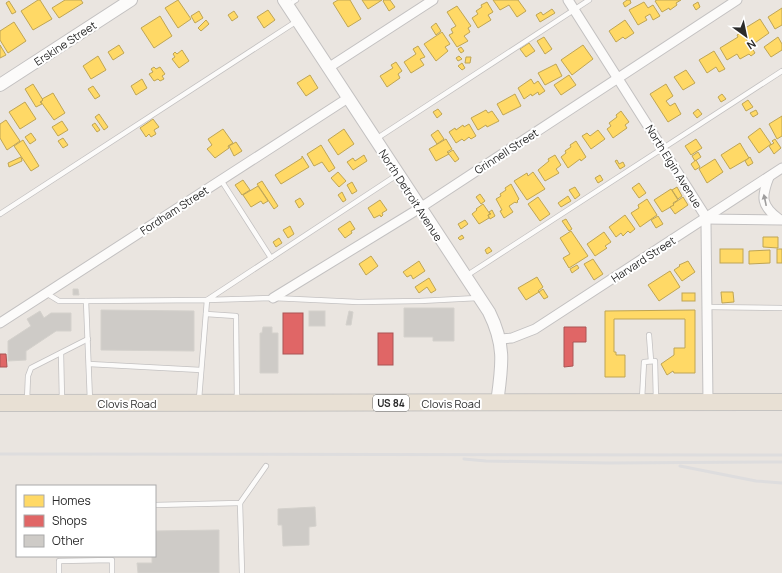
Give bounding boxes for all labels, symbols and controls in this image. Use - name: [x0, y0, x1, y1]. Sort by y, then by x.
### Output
- north arrow: [726, 16, 766, 56]
- street label: Erskine Street: [31, 17, 99, 69]
- text: N: [744, 36, 759, 53]
- street label: North Elgin Avenue: [642, 122, 706, 211]
- street label: Grinnell Street: [471, 125, 541, 177]
- street label: North Detroit Avenue: [376, 146, 447, 244]
- street label: Fordham Street: [137, 182, 211, 238]
- one-way arrow: [761, 194, 767, 207]
- street label: Harvard Street: [608, 233, 678, 285]
- road number: US 84: [373, 395, 409, 411]
- street label: Clovis Road: [98, 396, 156, 411]
- street label: Clovis Road: [422, 396, 480, 411]
- legend: [16, 485, 156, 557]
- text: Homes: [52, 492, 91, 509]
- text: Shops: [52, 512, 87, 529]
- text: Other: [52, 532, 85, 549]

